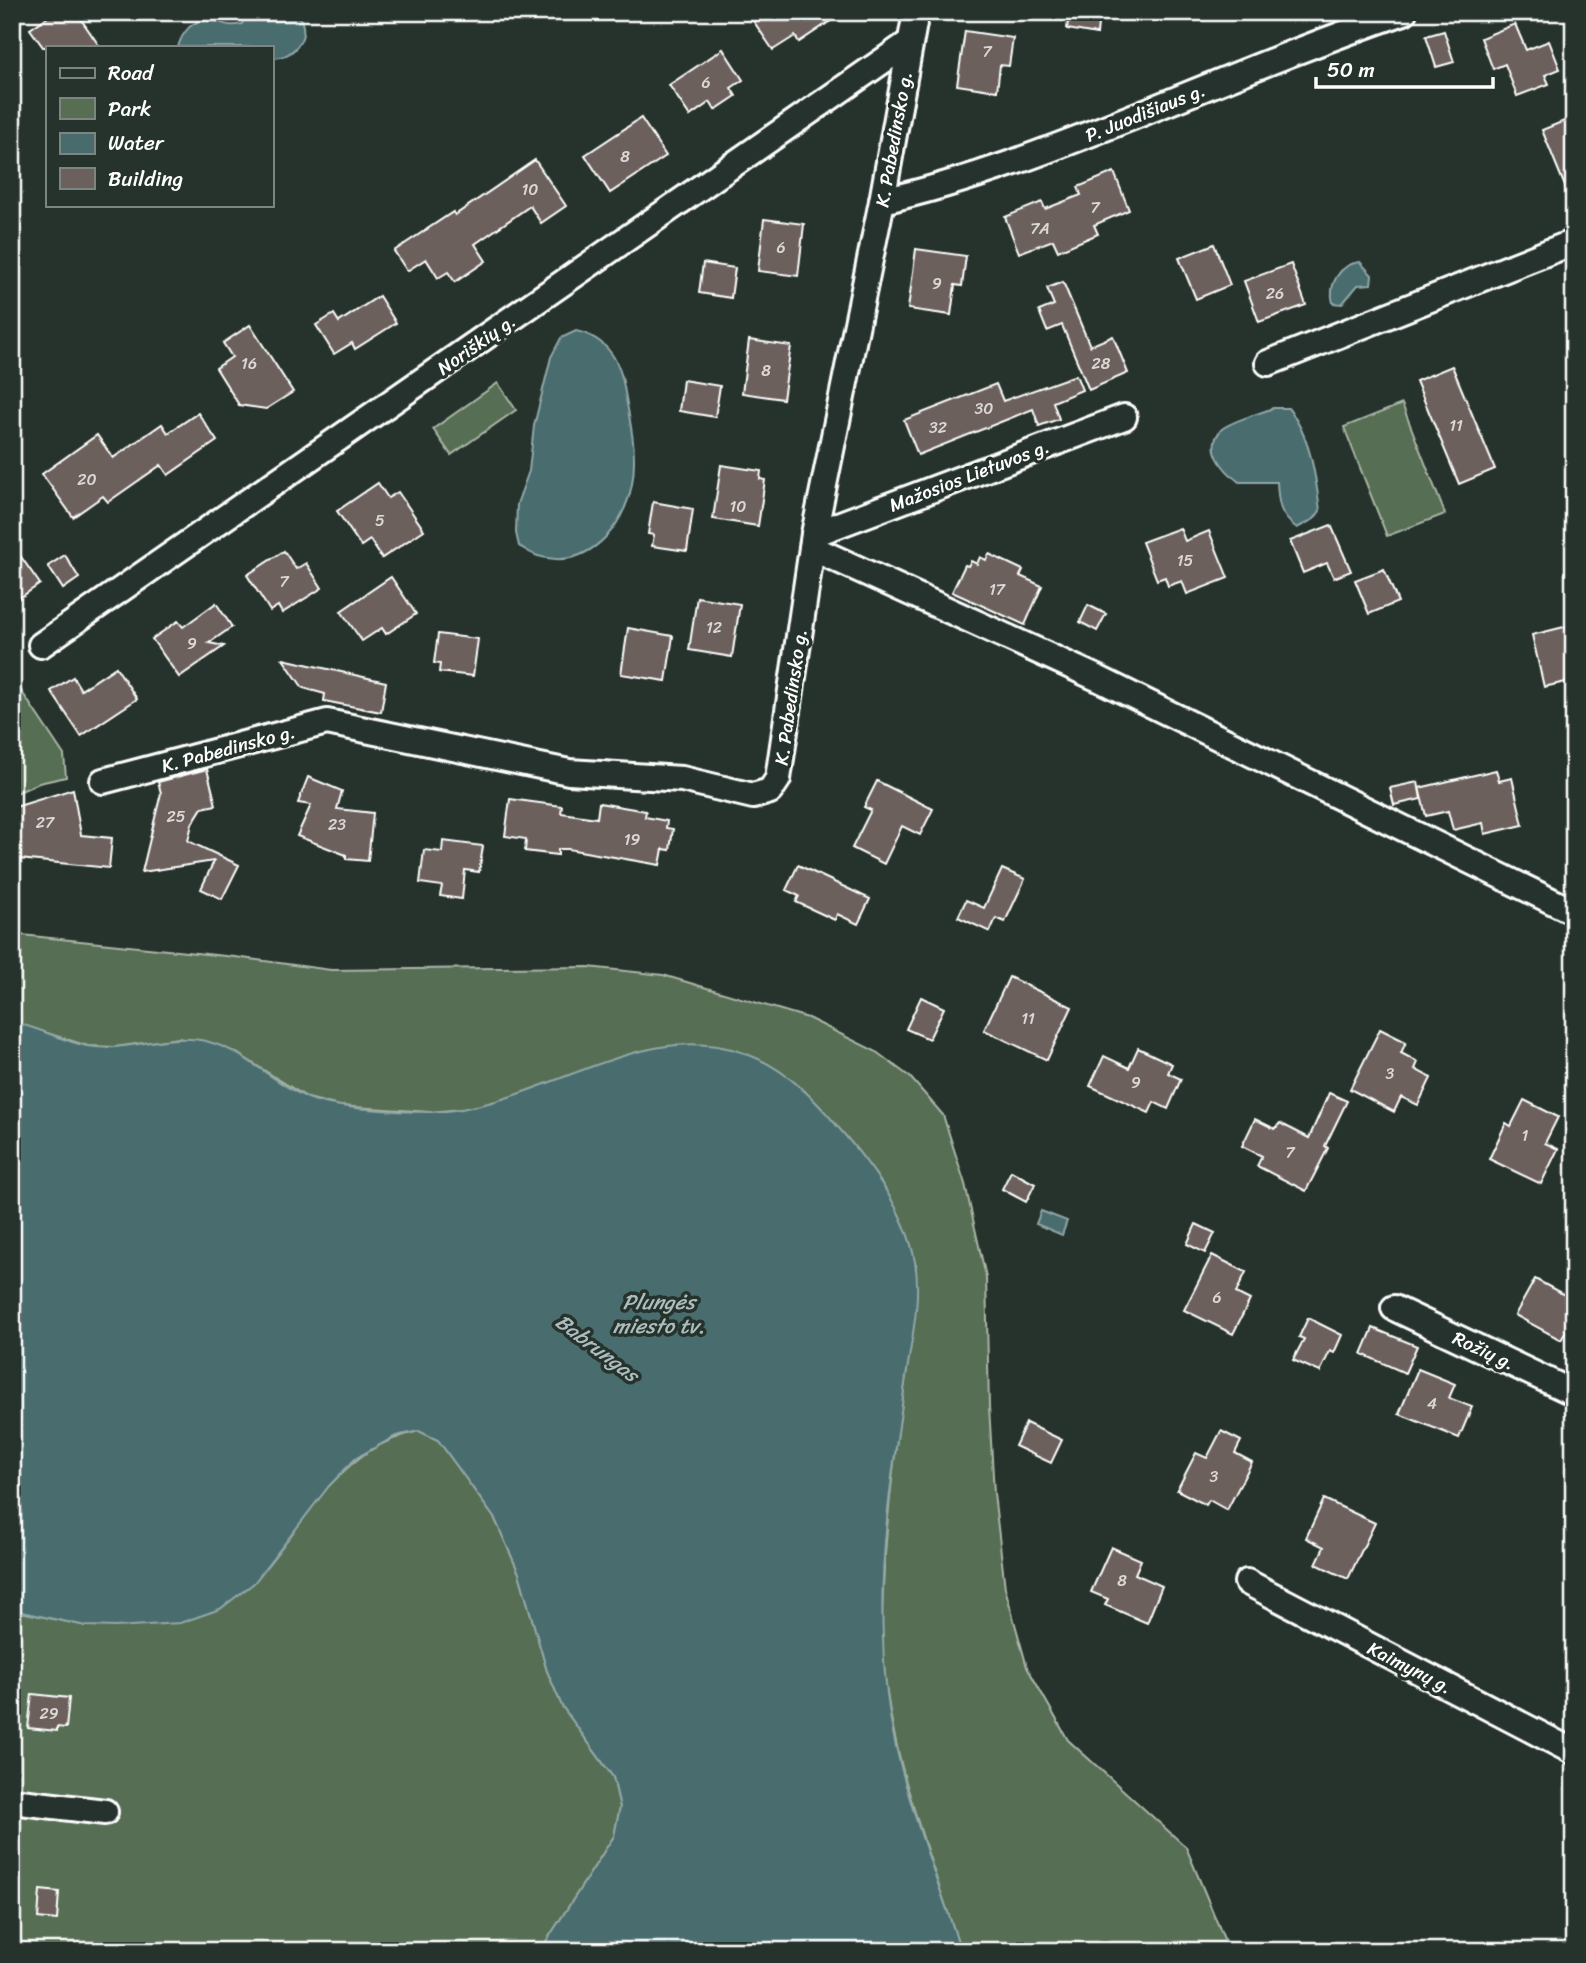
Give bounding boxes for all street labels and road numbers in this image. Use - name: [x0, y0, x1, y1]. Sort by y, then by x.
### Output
- street label: K. Pabedinsko g.: [865, 69, 922, 210]
- street label: P. Juodišiaus g.: [1080, 73, 1210, 152]
- street label: Noriškių g.: [430, 305, 523, 384]
- street label: Mažosios Lietuvos g.: [884, 430, 1054, 521]
- street label: K. Pabedinsko g.: [765, 627, 816, 767]
- street label: K. Pabedinsko g.: [157, 715, 299, 782]
- street label: Rožių g.: [1447, 1322, 1521, 1379]
- street label: Kaimynų g.: [1361, 1632, 1458, 1703]

